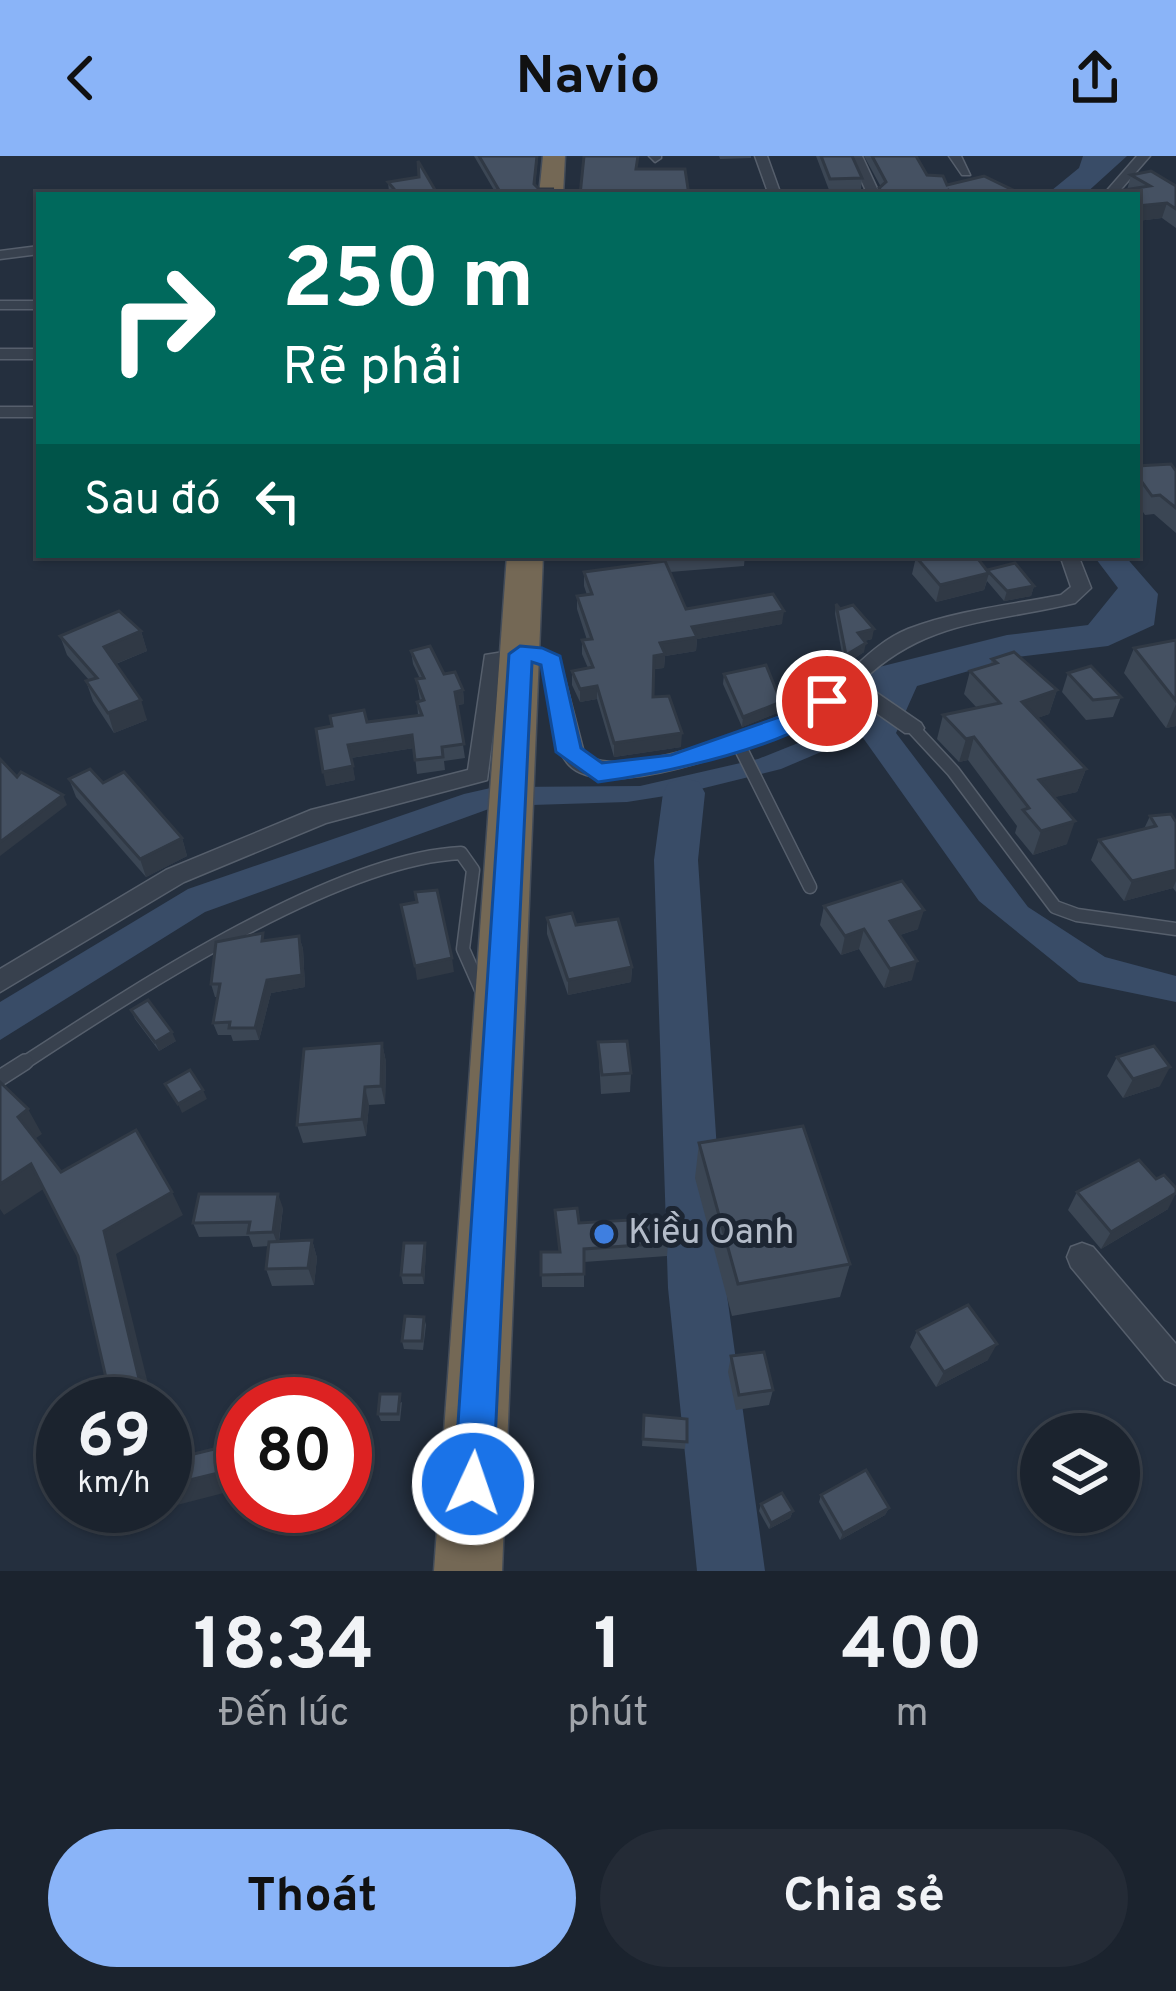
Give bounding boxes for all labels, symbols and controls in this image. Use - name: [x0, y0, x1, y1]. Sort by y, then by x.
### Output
- text: Navio: [516, 44, 660, 113]
- icon: back: [48, 45, 114, 111]
- icon: share: [1062, 45, 1128, 111]
- text: 250 m: [282, 231, 534, 337]
- icon: right: [84, 240, 240, 396]
- text: Rẽ phải: [282, 335, 463, 404]
- icon: left: [245, 468, 311, 534]
- text: Sau đó: [84, 473, 221, 530]
- pin: [776, 650, 878, 752]
- icon: arrive: [794, 668, 860, 734]
- place label: Kiều Oanh: [628, 1211, 795, 1257]
- marker: Kiều Oanh: [591, 1221, 617, 1247]
- speed limit sign: 80: [216, 1377, 372, 1533]
- text: 69: [77, 1402, 151, 1478]
- map controls: [1020, 1413, 1140, 1533]
- button: layers: [1020, 1413, 1140, 1533]
- position arrow: [410, 1421, 536, 1547]
- text: km/h: [78, 1466, 150, 1503]
- text: 18:34: [193, 1603, 374, 1695]
- text: 1: [593, 1603, 622, 1695]
- text: 400: [842, 1603, 983, 1695]
- text: Đến lúc: [218, 1691, 349, 1740]
- text: phút: [568, 1691, 648, 1740]
- text: m: [896, 1691, 929, 1740]
- button: Thoát: [48, 1829, 576, 1967]
- button: Chia sẻ: [600, 1829, 1128, 1967]

